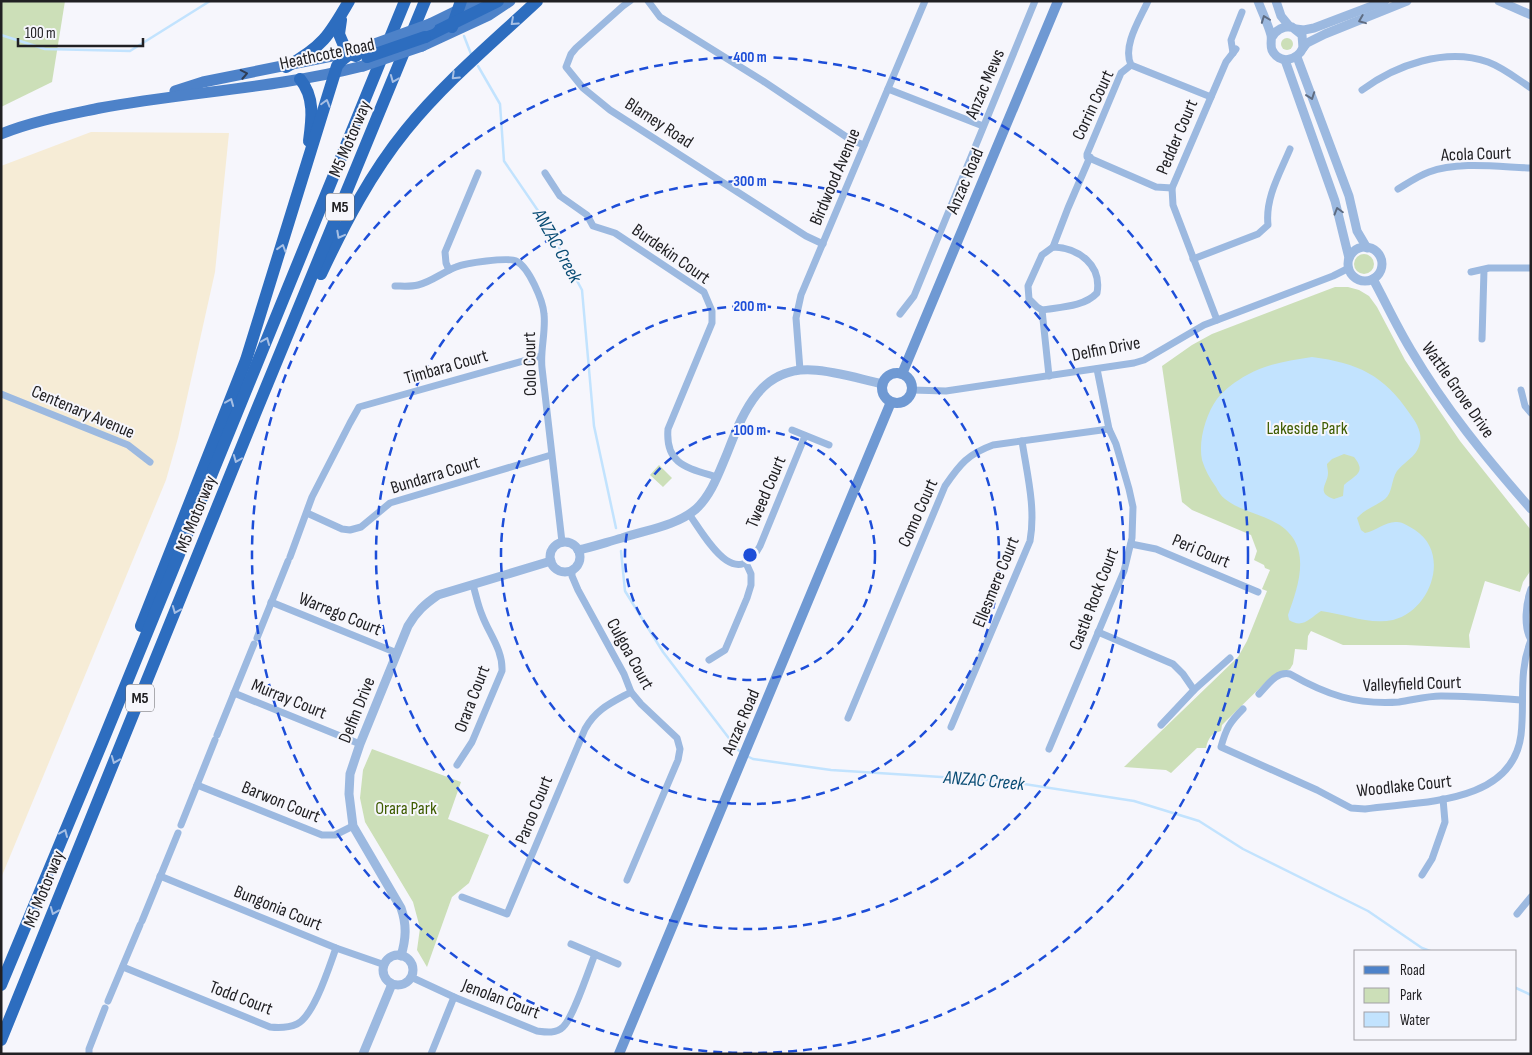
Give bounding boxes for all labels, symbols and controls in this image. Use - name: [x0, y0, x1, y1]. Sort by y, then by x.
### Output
- one-way arrow: [1358, 13, 1367, 24]
- scale bar: [18, 15, 142, 47]
- one-way arrow: [1261, 15, 1271, 24]
- one-way arrow: [510, 16, 519, 25]
- text: 100 m: [25, 24, 56, 43]
- street label: Heathcote Road: [278, 34, 376, 74]
- street label: Anzac Mews: [961, 46, 1009, 123]
- text: 400 m: [733, 48, 767, 67]
- street label: Corrin Court: [1068, 66, 1119, 143]
- one-way arrow: [240, 70, 249, 80]
- one-way arrow: [452, 70, 461, 79]
- one-way arrow: [390, 74, 400, 83]
- one-way arrow: [1305, 92, 1315, 100]
- street label: Blamey Road: [621, 93, 697, 153]
- street label: Pedder Court: [1152, 96, 1202, 178]
- street label: M5 Motorway: [325, 98, 375, 180]
- one-way arrow: [321, 99, 331, 107]
- street label: Birdwood Avenue: [805, 125, 865, 229]
- street label: Acola Court: [1440, 142, 1512, 166]
- street label: Anzac Road: [941, 145, 988, 218]
- text: 300 m: [733, 172, 767, 191]
- road number: M5: [326, 193, 354, 220]
- water label: ANZAC Creek: [527, 204, 587, 288]
- one-way arrow: [1333, 207, 1343, 215]
- street label: Burdekin Court: [628, 219, 714, 289]
- one-way arrow: [336, 230, 346, 239]
- one-way arrow: [276, 245, 286, 253]
- text: 200 m: [733, 297, 767, 316]
- street label: Colo Court: [519, 331, 541, 396]
- street label: Delfin Drive: [1070, 332, 1142, 366]
- one-way arrow: [260, 337, 270, 346]
- street label: Wattle Grove Drive: [1417, 338, 1499, 442]
- street label: Timbara Court: [402, 345, 491, 389]
- street label: Centenary Avenue: [28, 381, 138, 443]
- one-way arrow: [223, 398, 234, 407]
- park label: Lakeside Park: [1266, 418, 1348, 439]
- text: 100 m: [734, 421, 766, 440]
- street label: Bundarra Court: [388, 451, 483, 498]
- street label: Tweed Court: [742, 453, 791, 531]
- one-way arrow: [233, 454, 243, 463]
- street label: M5 Motorway: [171, 473, 221, 555]
- street label: Como Court: [894, 475, 943, 550]
- street label: Peri Court: [1169, 529, 1233, 573]
- street label: Ellesmere Court: [968, 533, 1024, 630]
- street label: Castle Rock Court: [1065, 544, 1123, 653]
- centre of rings: [741, 546, 759, 564]
- street label: Warrego Court: [296, 588, 385, 640]
- one-way arrow: [172, 605, 182, 614]
- street label: Culgoa Court: [602, 615, 658, 694]
- street label: Orara Court: [450, 662, 494, 735]
- street label: Valleyfield Court: [1362, 672, 1462, 696]
- street label: Murray Court: [248, 674, 330, 724]
- street label: Delfin Drive: [334, 674, 380, 746]
- road number: M5: [126, 684, 154, 711]
- street label: Anzac Road: [717, 686, 764, 759]
- one-way arrow: [111, 755, 121, 764]
- water label: ANZAC Creek: [942, 766, 1026, 796]
- street label: Woodlake Court: [1356, 771, 1453, 801]
- street label: Paroo Court: [511, 772, 557, 847]
- street label: Barwon Court: [239, 777, 324, 827]
- park label: Orara Park: [375, 798, 437, 819]
- one-way arrow: [58, 830, 68, 838]
- street label: M5 Motorway: [19, 848, 69, 930]
- street label: Bungonia Court: [231, 881, 326, 935]
- one-way arrow: [50, 906, 60, 915]
- legend: [1354, 950, 1517, 1040]
- text: Road: [1400, 961, 1425, 980]
- street label: Jenolan Court: [458, 974, 543, 1024]
- street label: Todd Court: [206, 976, 276, 1020]
- text: Park: [1400, 986, 1422, 1005]
- text: Water: [1400, 1011, 1431, 1030]

